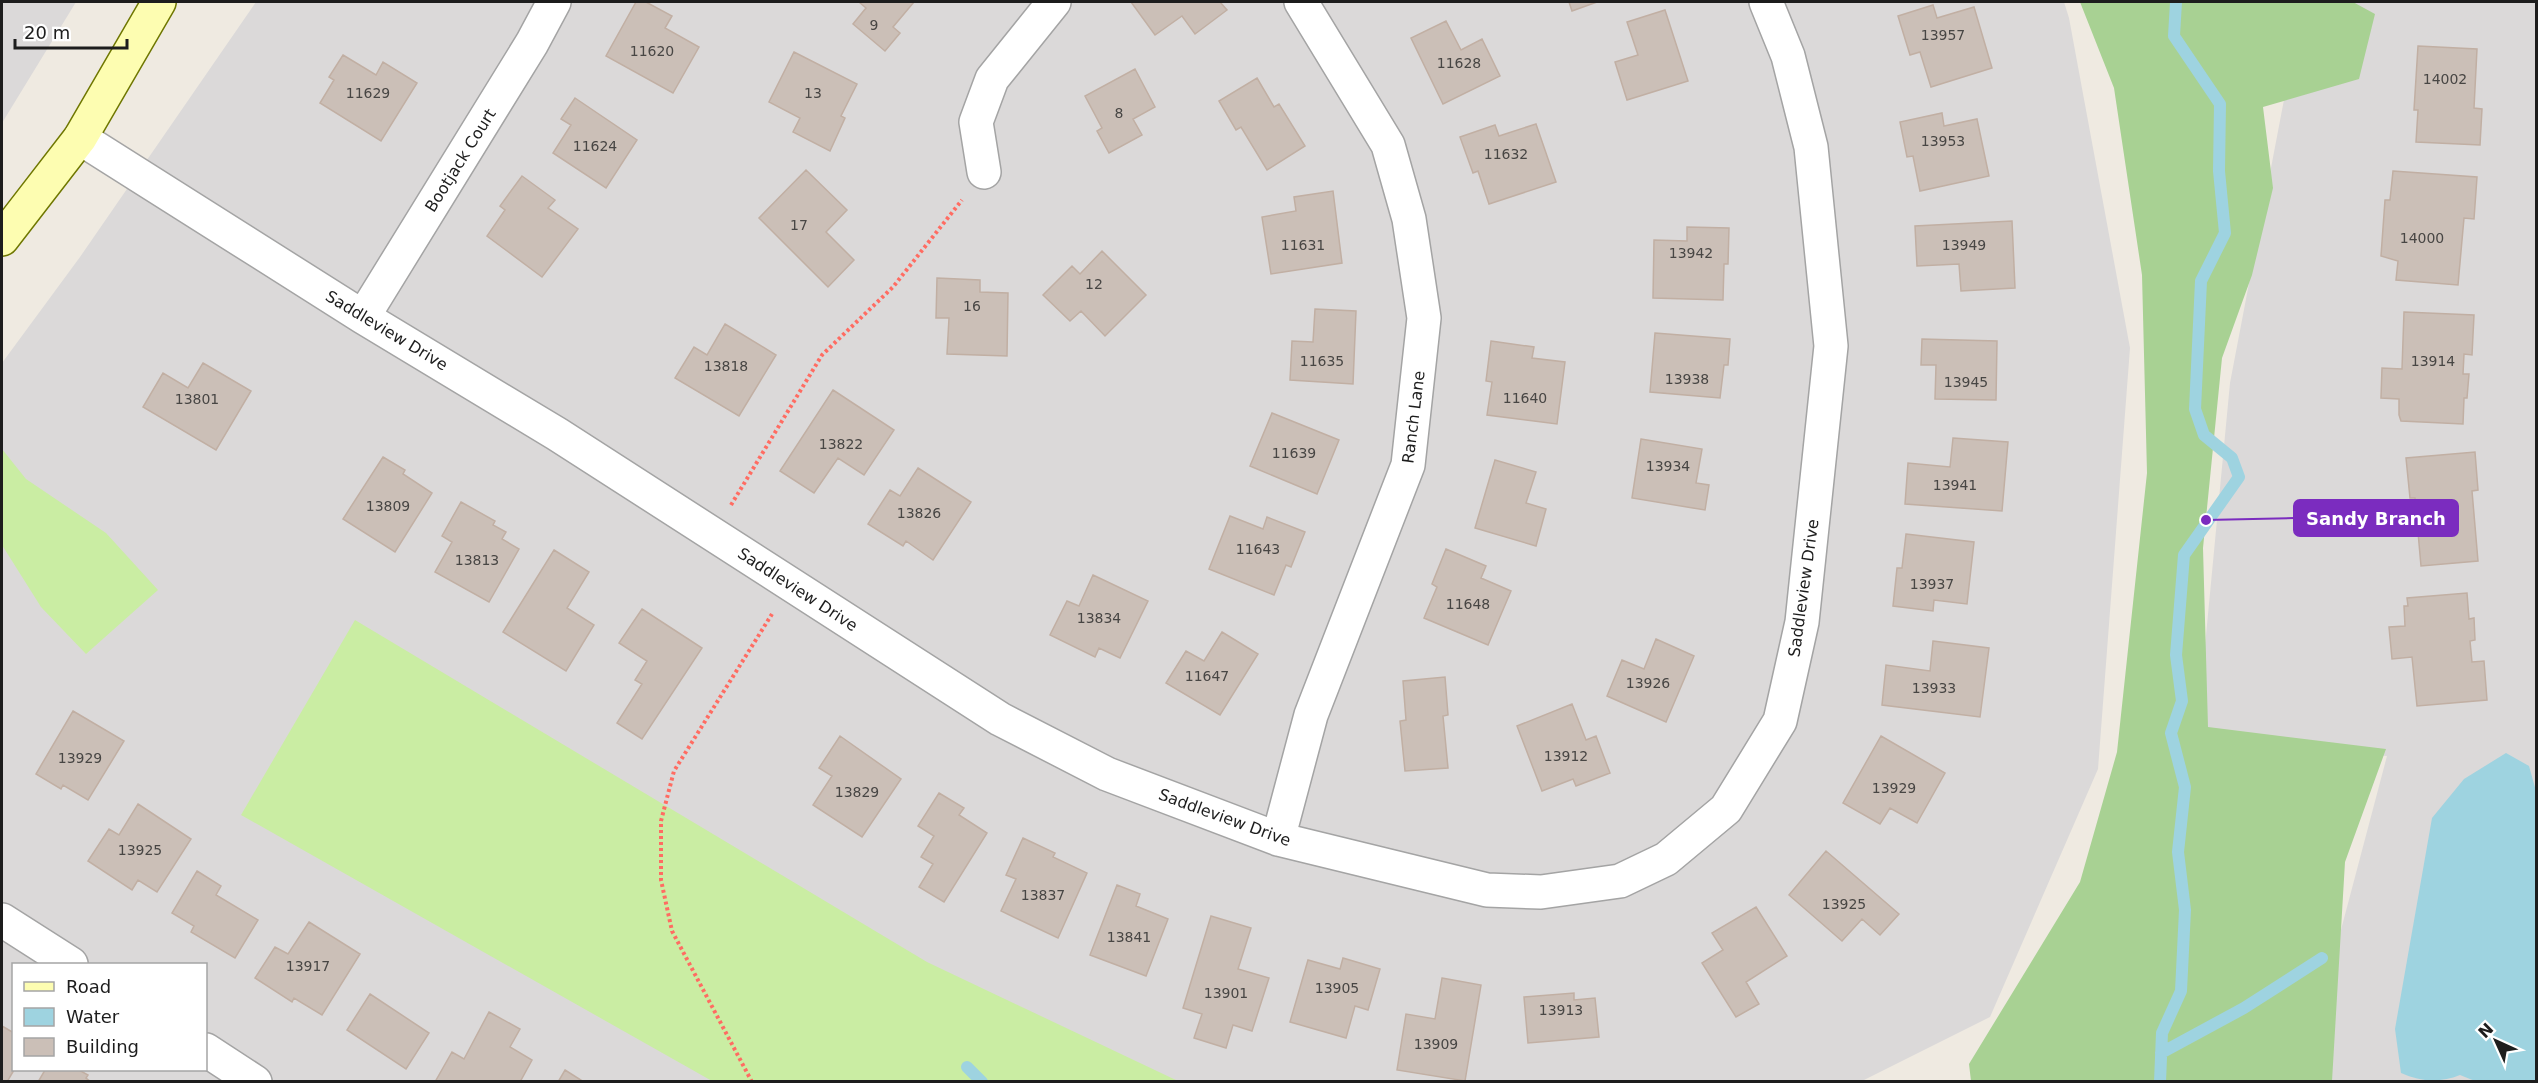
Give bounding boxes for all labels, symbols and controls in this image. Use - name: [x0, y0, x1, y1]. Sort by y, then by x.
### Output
- scale bar: [15, 12, 128, 50]
- house number: 9: [870, 17, 878, 33]
- text: 20 m: [24, 22, 70, 43]
- house number: 13957: [1921, 27, 1965, 43]
- house number: 11620: [630, 43, 674, 59]
- house number: 11628: [1437, 55, 1481, 71]
- house number: 14002: [2423, 71, 2467, 87]
- house number: 11629: [346, 85, 390, 101]
- house number: 13: [804, 85, 822, 101]
- street label: Bootjack Court: [421, 105, 500, 215]
- house number: 8: [1115, 105, 1123, 121]
- house number: 13953: [1921, 133, 1965, 149]
- house number: 11624: [573, 138, 617, 154]
- house number: 11632: [1484, 146, 1528, 162]
- house number: 17: [790, 217, 808, 233]
- house number: 14000: [2400, 230, 2444, 246]
- house number: 11631: [1281, 237, 1325, 253]
- house number: 13949: [1942, 237, 1986, 253]
- house number: 13942: [1669, 245, 1713, 261]
- house number: 12: [1085, 276, 1103, 292]
- street label: Saddleview Drive: [322, 286, 451, 374]
- house number: 16: [963, 298, 981, 314]
- house number: 11635: [1300, 353, 1344, 369]
- house number: 13914: [2411, 353, 2455, 369]
- house number: 13818: [704, 358, 748, 374]
- street label: Ranch Lane: [1398, 370, 1429, 465]
- house number: 13938: [1665, 371, 1709, 387]
- house number: 13945: [1944, 374, 1988, 390]
- house number: 11640: [1503, 390, 1547, 406]
- house number: 13801: [175, 391, 219, 407]
- house number: 13822: [819, 436, 863, 452]
- house number: 11639: [1272, 445, 1316, 461]
- house number: 13934: [1646, 458, 1690, 474]
- house number: 13941: [1933, 477, 1977, 493]
- house number: 13809: [366, 498, 410, 514]
- callout: Sandy Branch: [2294, 500, 2458, 536]
- house number: 13826: [897, 505, 941, 521]
- text: Sandy Branch: [2306, 508, 2446, 529]
- street label: Saddleview Drive: [1784, 518, 1823, 658]
- house number: 11643: [1236, 541, 1280, 557]
- street label: Saddleview Drive: [734, 544, 861, 635]
- house number: 13813: [455, 552, 499, 568]
- house number: 13937: [1910, 576, 1954, 592]
- house number: 11648: [1446, 596, 1490, 612]
- house number: 13834: [1077, 610, 1121, 626]
- house number: 11647: [1185, 668, 1229, 684]
- house number: 13926: [1626, 675, 1670, 691]
- house number: 13933: [1912, 680, 1956, 696]
- house number: 13912: [1544, 748, 1588, 764]
- house number: 13929: [58, 750, 102, 766]
- house number: 13929: [1872, 780, 1916, 796]
- house number: 13829: [835, 784, 879, 800]
- street label: Saddleview Drive: [1156, 785, 1293, 850]
- house number: 13925: [118, 842, 162, 858]
- house number: 13837: [1021, 887, 1065, 903]
- house number: 13925: [1822, 896, 1866, 912]
- house number: 13841: [1107, 929, 1151, 945]
- house number: 13917: [286, 958, 330, 974]
- legend: [12, 963, 207, 1071]
- text: Road: [66, 976, 111, 997]
- house number: 13905: [1315, 980, 1359, 996]
- house number: 13901: [1204, 985, 1248, 1001]
- house number: 13913: [1539, 1002, 1583, 1018]
- text: Water: [66, 1006, 120, 1027]
- north arrow: [2466, 1011, 2526, 1071]
- text: N: [2474, 1019, 2497, 1042]
- text: Building: [66, 1036, 139, 1057]
- house number: 13909: [1414, 1036, 1458, 1052]

